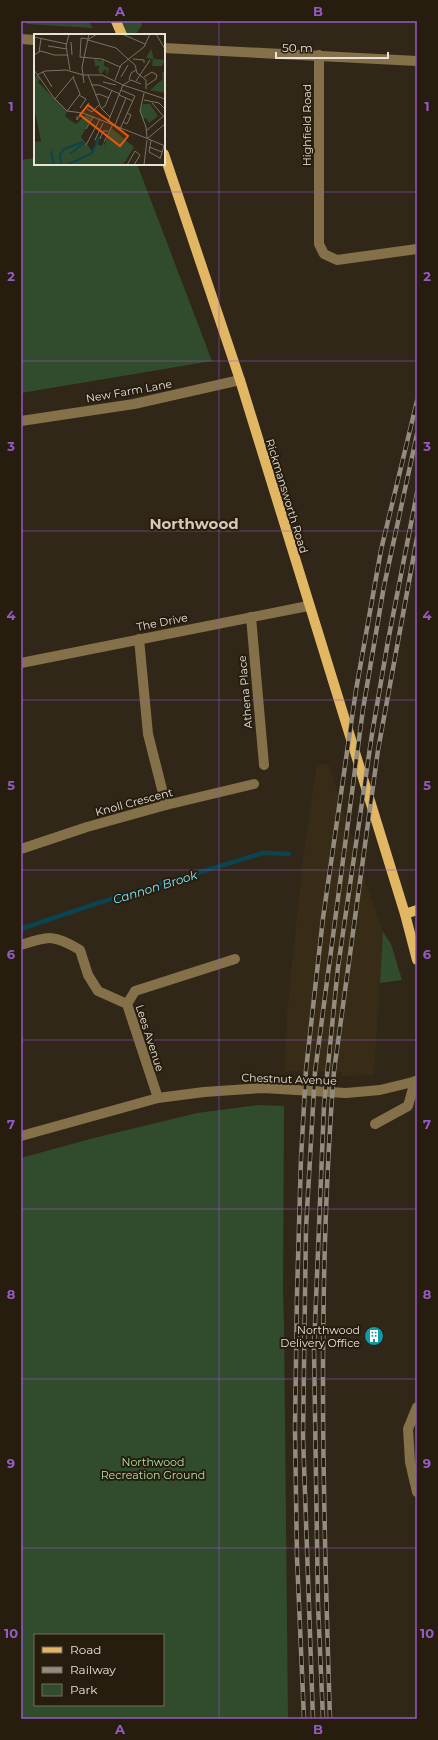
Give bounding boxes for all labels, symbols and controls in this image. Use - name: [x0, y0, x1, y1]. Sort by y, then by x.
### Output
- text: A: [114, 3, 126, 19]
- text: B: [313, 3, 323, 19]
- inset map: [34, 34, 165, 165]
- scale bar: [276, 34, 388, 60]
- text: 50 m: [282, 40, 313, 55]
- street label: Highfield Road: [300, 84, 314, 166]
- text: 1: [8, 98, 14, 114]
- text: 1: [424, 98, 430, 114]
- text: 2: [7, 268, 15, 284]
- text: 2: [423, 268, 431, 284]
- street label: New Farm Lane: [85, 376, 173, 405]
- street label: Rickmansworth Road: [263, 437, 311, 555]
- text: 3: [6, 438, 15, 454]
- text: 3: [422, 438, 431, 454]
- district label: Northwood: [149, 514, 239, 533]
- text: 4: [7, 607, 16, 623]
- text: 4: [423, 607, 432, 623]
- street label: The Drive: [135, 610, 189, 634]
- street label: Athena Place: [235, 655, 255, 729]
- text: 5: [7, 777, 15, 793]
- text: 5: [423, 777, 431, 793]
- street label: Knoll Crescent: [94, 785, 175, 819]
- water label: Cannon Brook: [111, 867, 200, 907]
- text: 6: [7, 946, 16, 962]
- text: 6: [423, 946, 432, 962]
- street label: Lees Avenue: [133, 1003, 167, 1074]
- street label: Chestnut Avenue: [241, 1070, 337, 1088]
- text: 7: [7, 1116, 15, 1132]
- text: 7: [423, 1116, 431, 1132]
- text: 8: [7, 1286, 16, 1302]
- text: 8: [423, 1286, 432, 1302]
- place label: Northwood Delivery Office: [280, 1323, 360, 1350]
- building icon: Northwood Delivery Office: [363, 1325, 385, 1347]
- text: 9: [7, 1455, 15, 1471]
- park label: Northwood Recreation Ground: [101, 1455, 205, 1482]
- text: 9: [423, 1455, 431, 1471]
- text: 10: [4, 1625, 18, 1641]
- text: 10: [420, 1625, 434, 1641]
- legend: [34, 1634, 164, 1706]
- text: Road: [70, 1642, 101, 1657]
- text: Railway: [70, 1662, 116, 1677]
- text: Park: [70, 1682, 98, 1697]
- text: A: [114, 1721, 126, 1737]
- text: B: [313, 1721, 323, 1737]

